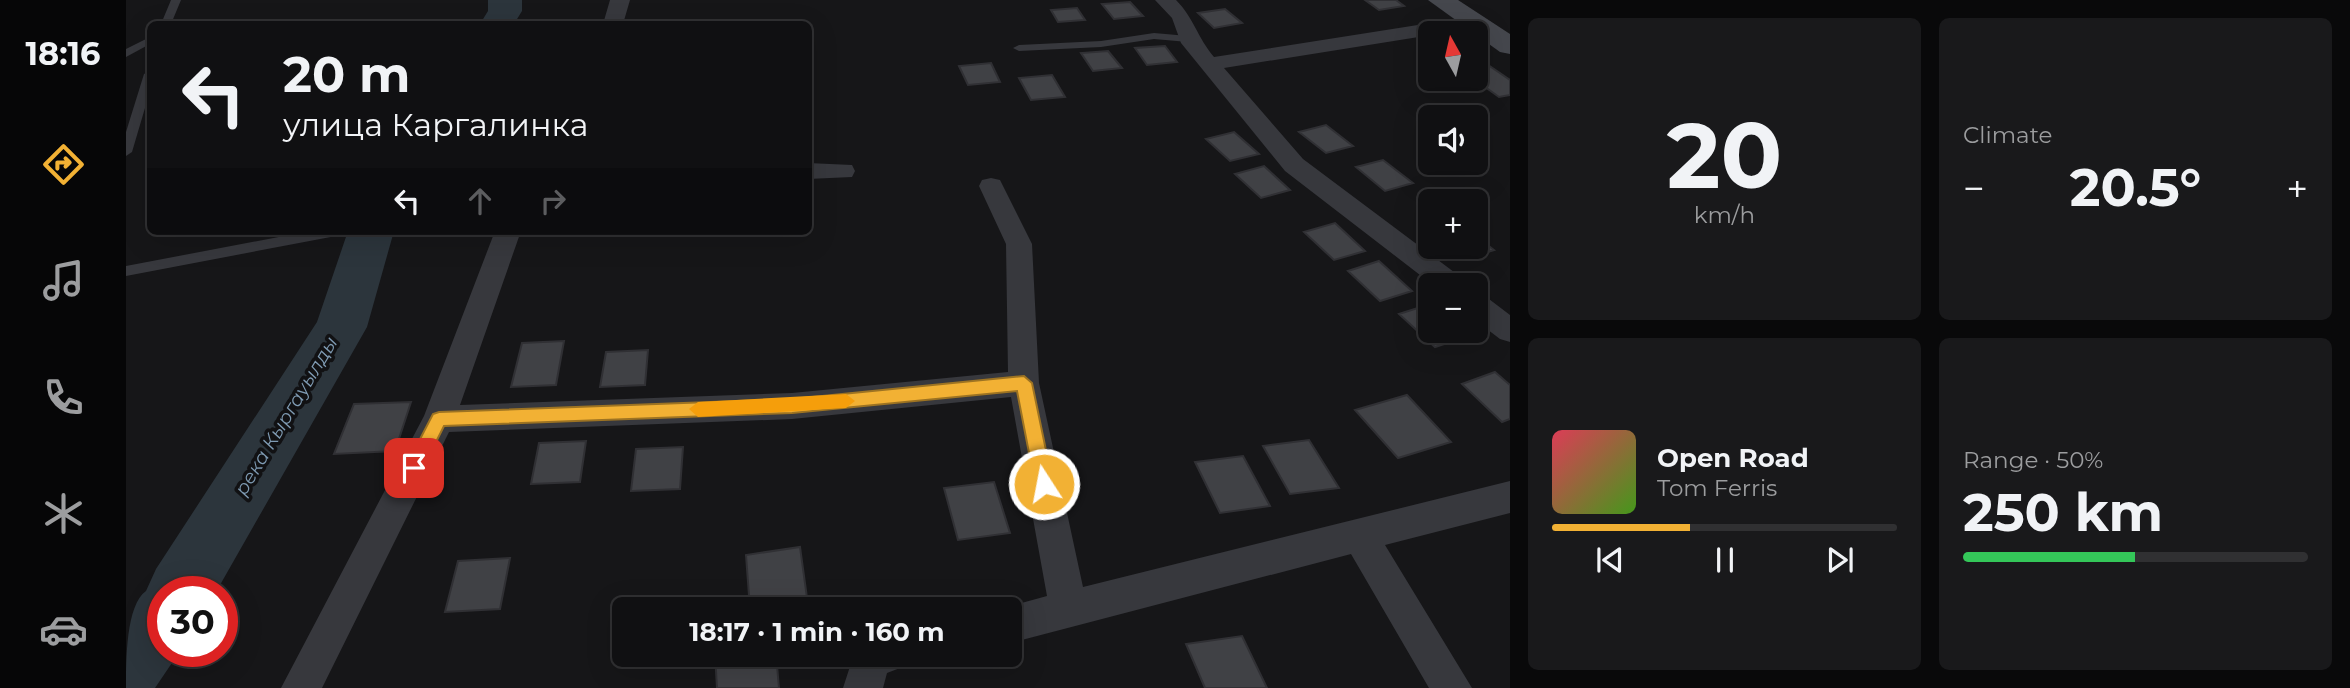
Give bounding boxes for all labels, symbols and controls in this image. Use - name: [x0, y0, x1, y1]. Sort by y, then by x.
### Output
- north arrow: [1418, 21, 1488, 91]
- map controls: [1418, 21, 1488, 343]
- text: 18:16: [26, 34, 100, 73]
- text: 20 m: [283, 45, 410, 104]
- icon: left: [168, 49, 259, 140]
- text: 20: [1667, 100, 1782, 211]
- text: улица Каргалинка: [283, 105, 588, 144]
- button: sound: [1418, 105, 1488, 175]
- text: Climate: [1963, 121, 2052, 149]
- icon: directions: [39, 140, 88, 189]
- text: 20.5°: [2070, 156, 2201, 219]
- text: −: [1963, 165, 1985, 212]
- text: +: [2286, 165, 2308, 212]
- icon: left: [388, 182, 426, 220]
- icon: ahead: [461, 182, 499, 220]
- icon: right: [534, 182, 572, 220]
- button: +: [1418, 189, 1488, 259]
- text: km/h: [1694, 201, 1755, 229]
- icon: music: [39, 256, 88, 305]
- button: −: [1418, 273, 1488, 343]
- water label: река Кыргауылды: [229, 332, 343, 500]
- icon: phone: [39, 373, 88, 422]
- pin: [384, 438, 444, 498]
- text: Open Road: [1657, 442, 1809, 474]
- text: Range · 50%: [1963, 446, 2103, 474]
- position arrow: [1007, 447, 1081, 521]
- icon: arrive: [395, 449, 433, 487]
- text: Tom Ferris: [1657, 474, 1777, 502]
- text: 250 km: [1963, 481, 2163, 544]
- icon: climate: [39, 489, 88, 538]
- icon: previous: [1591, 541, 1629, 579]
- icon: pause: [1706, 541, 1744, 579]
- icon: next: [1821, 541, 1859, 579]
- speed limit sign: 30: [147, 576, 238, 667]
- icon: car: [39, 605, 88, 654]
- text: 18:17 · 1 min · 160 m: [689, 616, 945, 648]

